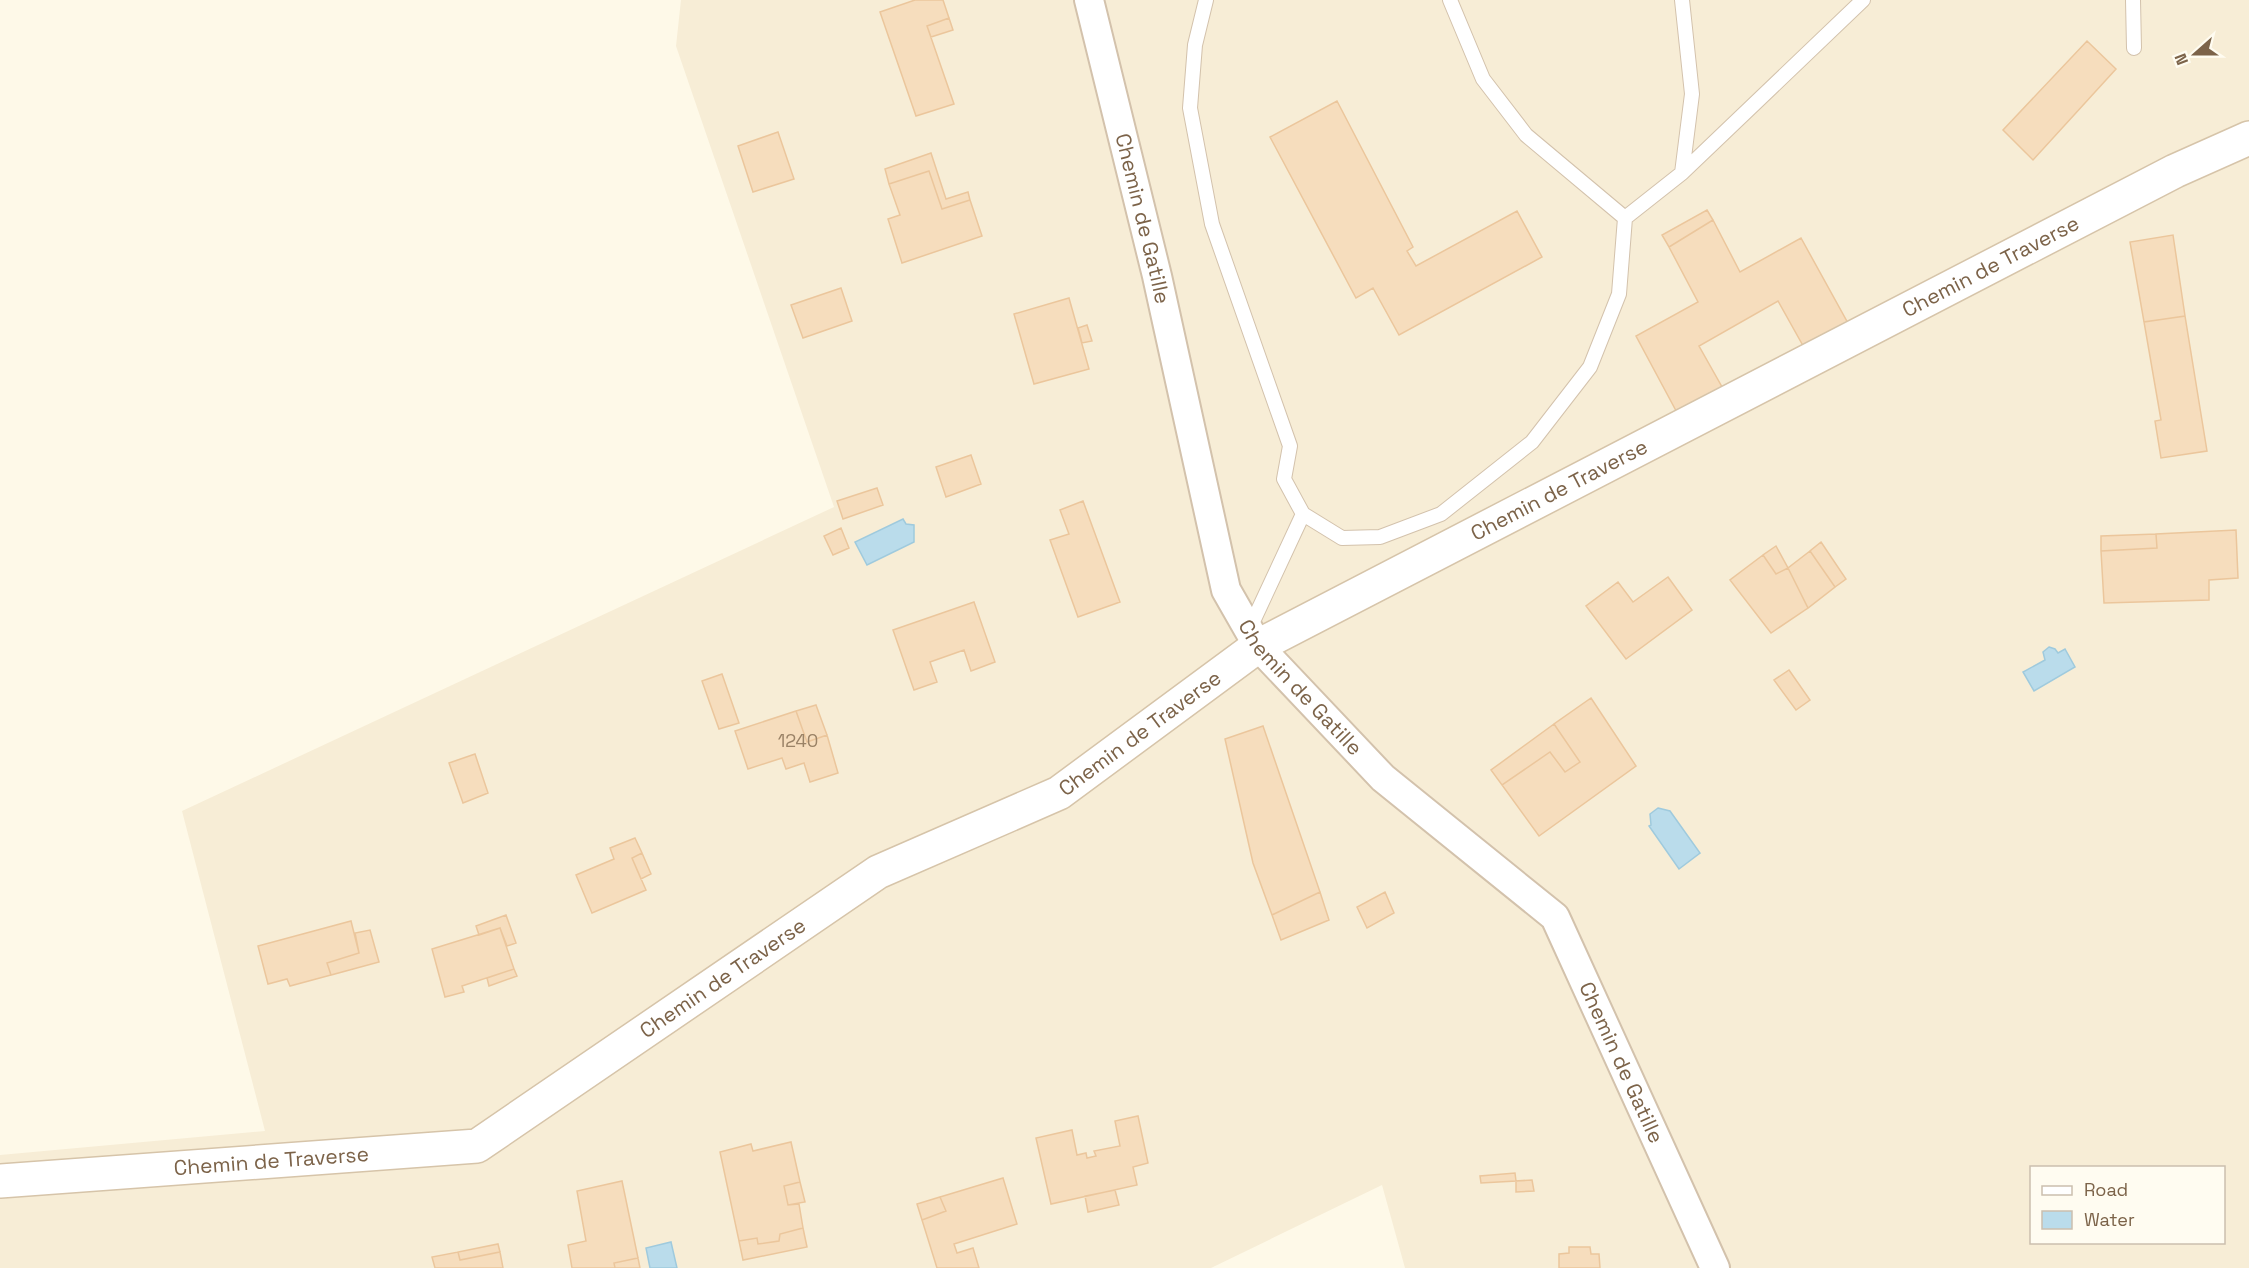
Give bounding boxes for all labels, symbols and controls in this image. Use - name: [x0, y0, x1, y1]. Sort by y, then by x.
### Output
- north arrow: [2165, 24, 2225, 84]
- text: N: [2170, 50, 2193, 68]
- street label: Chemin de Gatille: [1109, 130, 1177, 306]
- street label: Chemin de Traverse: [1897, 209, 2083, 323]
- street label: Chemin de Traverse: [1466, 433, 1652, 547]
- street label: Chemin de Gatille: [1233, 614, 1369, 761]
- street label: Chemin de Traverse: [1053, 664, 1226, 802]
- house number: 1240: [778, 729, 818, 752]
- street label: Chemin de Traverse: [634, 911, 811, 1044]
- street label: Chemin de Gatille: [1573, 977, 1670, 1147]
- street label: Chemin de Traverse: [173, 1140, 370, 1181]
- legend: [2030, 1166, 2225, 1244]
- text: Road: [2084, 1178, 2128, 1201]
- text: Water: [2084, 1208, 2135, 1231]

